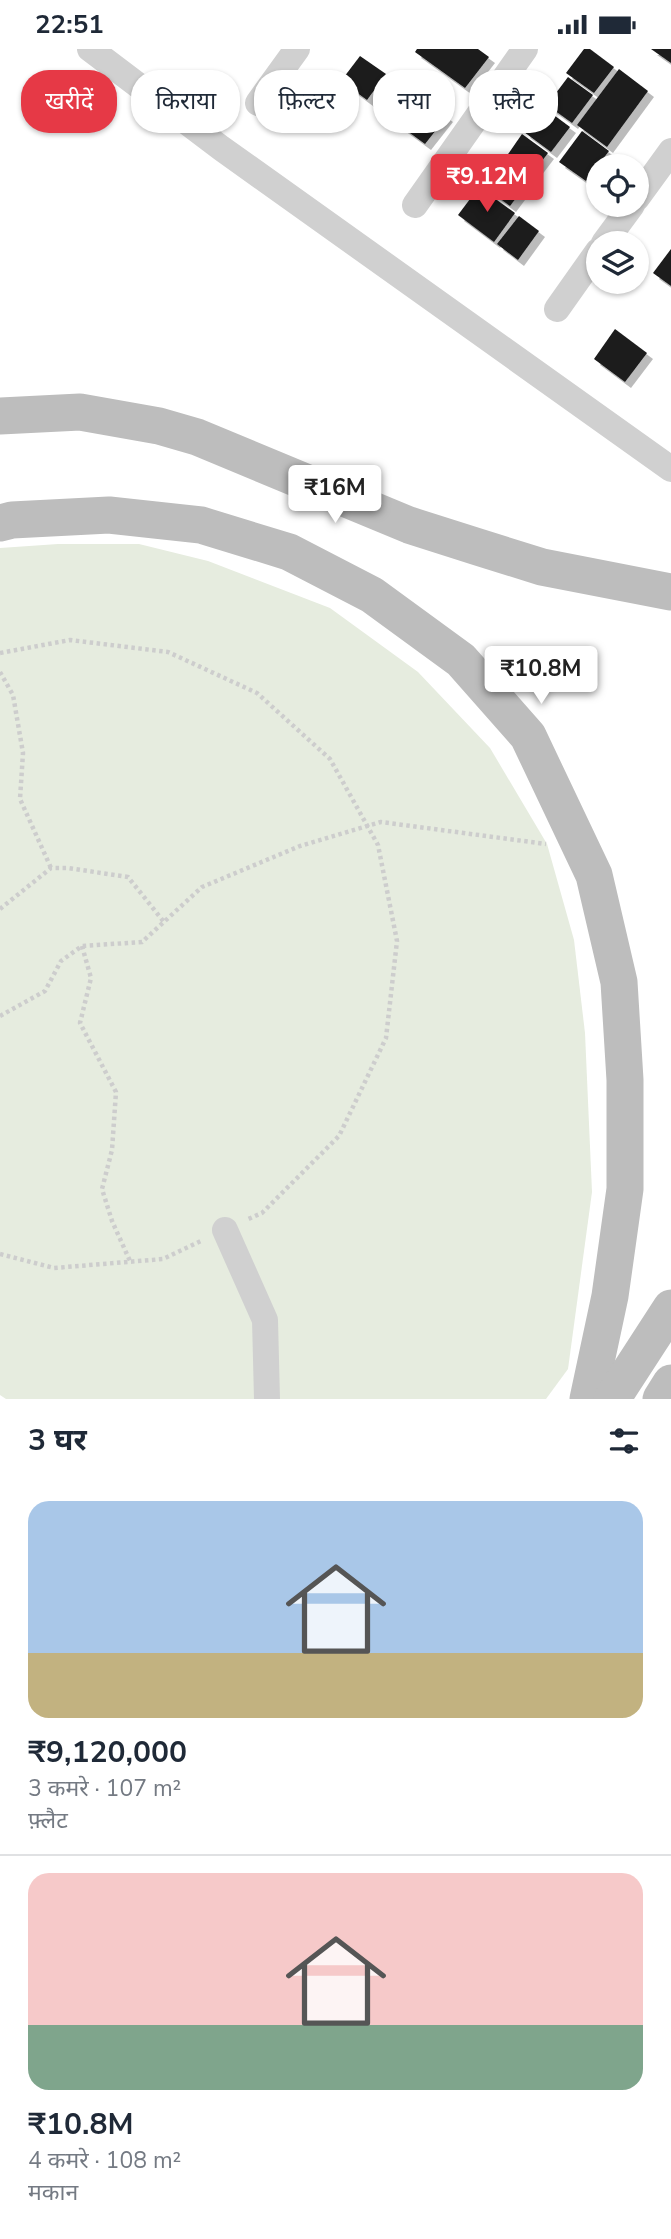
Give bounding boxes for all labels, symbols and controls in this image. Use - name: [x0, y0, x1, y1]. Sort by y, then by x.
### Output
- text: 22:51: [35, 7, 104, 42]
- chip: खरीदें: [21, 70, 117, 133]
- chip: किराया: [131, 70, 240, 133]
- chip: फ़िल्टर: [254, 70, 359, 133]
- chip: नया: [373, 70, 455, 133]
- chip: फ़्लैट: [469, 70, 558, 133]
- map controls: [586, 154, 649, 294]
- button: locate: [586, 154, 649, 217]
- pin: ₹9.12M: [430, 155, 544, 214]
- text: ₹9.12M: [447, 161, 527, 192]
- button: layers: [586, 231, 649, 294]
- pin: ₹16M: [294, 465, 376, 525]
- text: ₹16M: [304, 472, 366, 503]
- pin: ₹10.8M: [484, 647, 598, 706]
- text: ₹10.8M: [501, 653, 581, 684]
- text: 3 घर: [28, 1420, 87, 1461]
- icon: filters: [605, 1422, 643, 1460]
- icon: home: [273, 1546, 399, 1672]
- text: ₹9,120,000: [28, 1732, 187, 1773]
- text: 3 कमरे · 107 m²: [28, 1773, 181, 1804]
- text: फ़्लैट: [28, 1805, 68, 1836]
- icon: home: [273, 1918, 399, 2044]
- text: ₹10.8M: [28, 2104, 133, 2145]
- text: 4 कमरे · 108 m²: [28, 2145, 181, 2176]
- text: मकान: [28, 2177, 78, 2208]

